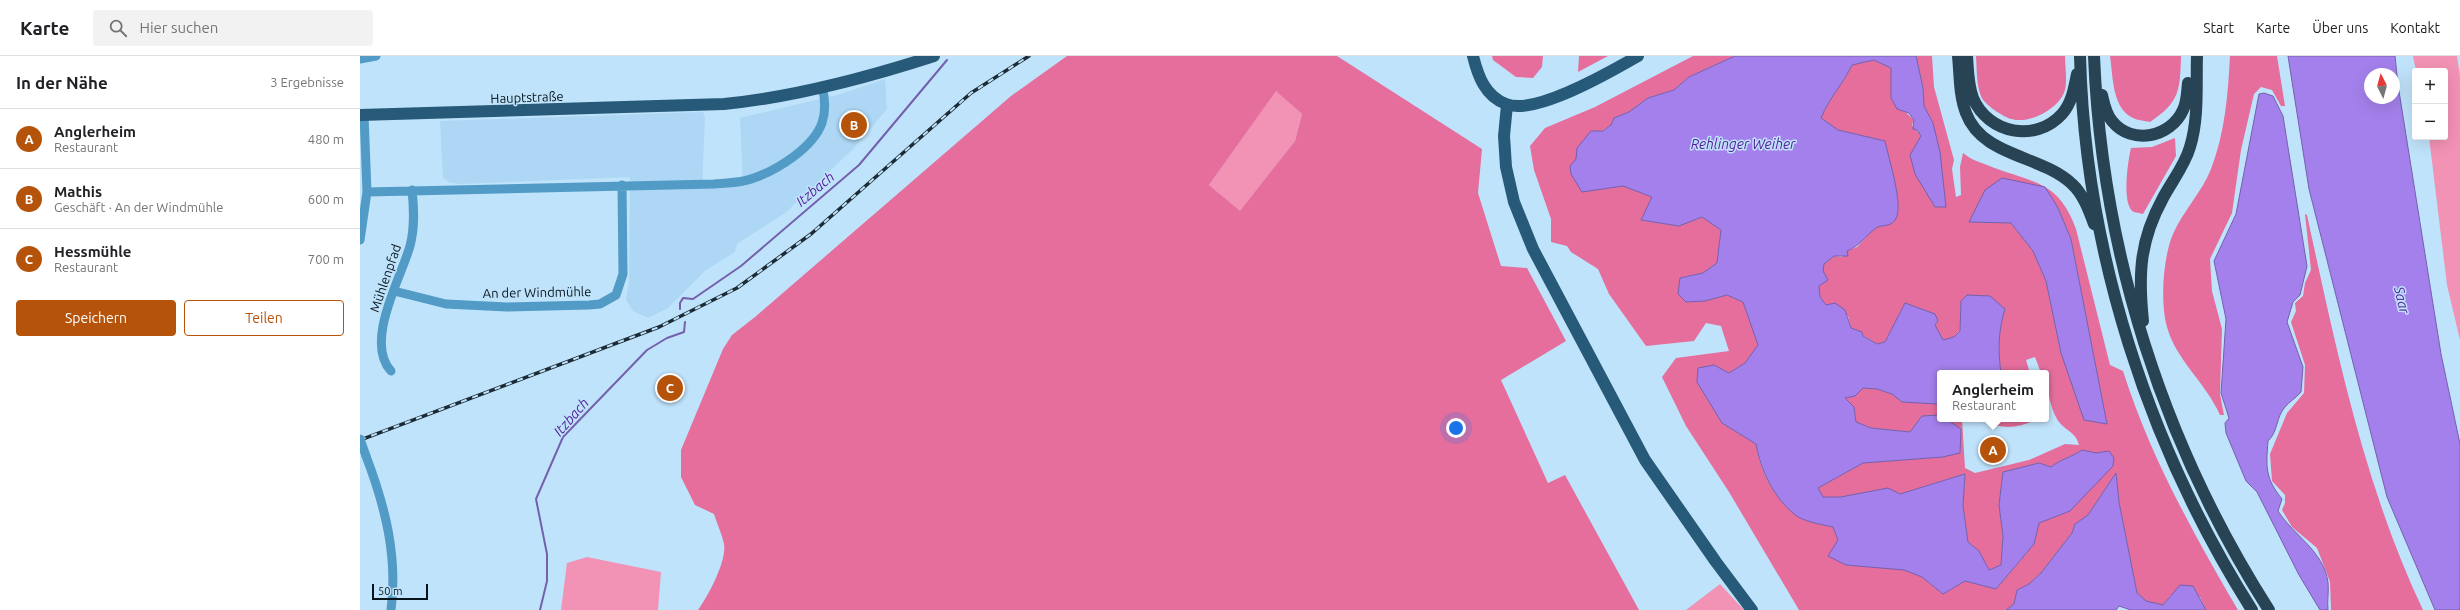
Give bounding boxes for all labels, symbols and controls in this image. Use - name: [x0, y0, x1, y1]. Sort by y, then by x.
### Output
- search box: [93, 10, 373, 46]
- text: Karte: [20, 17, 69, 39]
- icon: search: [107, 17, 129, 39]
- text: Hier suchen: [139, 19, 218, 36]
- text: Start: [2203, 20, 2234, 36]
- text: Karte: [2256, 20, 2290, 36]
- text: Über uns: [2312, 20, 2368, 36]
- text: Kontakt: [2390, 20, 2440, 36]
- north arrow: [2364, 68, 2400, 104]
- map controls: [2412, 68, 2448, 140]
- button: +: [2412, 68, 2448, 104]
- text: In der Nähe: [16, 73, 108, 92]
- text: 3 Ergebnisse: [270, 75, 344, 89]
- street label: Hauptstraße: [490, 89, 564, 105]
- button: −: [2412, 104, 2448, 140]
- pin: B: [841, 110, 867, 140]
- text: Anglerheim: [54, 123, 136, 140]
- text: A: [24, 132, 34, 146]
- text: 480 m: [308, 132, 344, 146]
- water label: Rehlinger Weiher: [1691, 136, 1796, 152]
- text: Restaurant: [54, 140, 118, 154]
- water label: Itzbach: [793, 168, 837, 210]
- text: Mathis: [54, 183, 102, 200]
- text: B: [25, 192, 33, 206]
- text: 600 m: [308, 192, 344, 206]
- text: Geschäft · An der Windmühle: [54, 200, 223, 214]
- street label: Mühlenpfad: [367, 242, 403, 314]
- text: Hessmühle: [54, 243, 131, 260]
- text: C: [25, 252, 33, 266]
- text: 700 m: [308, 252, 344, 266]
- text: Restaurant: [54, 260, 118, 274]
- street label: An der Windmühle: [483, 284, 591, 300]
- water label: Saar: [2391, 284, 2413, 316]
- button: Speichern: [16, 300, 176, 336]
- button: Teilen: [184, 300, 344, 336]
- popup: [1937, 370, 2049, 422]
- pin: C: [657, 373, 683, 403]
- text: Anglerheim: [1952, 381, 2034, 398]
- water label: Itzbach: [550, 395, 592, 439]
- text: Restaurant: [1952, 398, 2016, 412]
- your location: [1446, 418, 1466, 438]
- pin: A: [1980, 435, 2006, 465]
- scale bar: [372, 582, 428, 601]
- text: 50 m: [378, 585, 402, 597]

